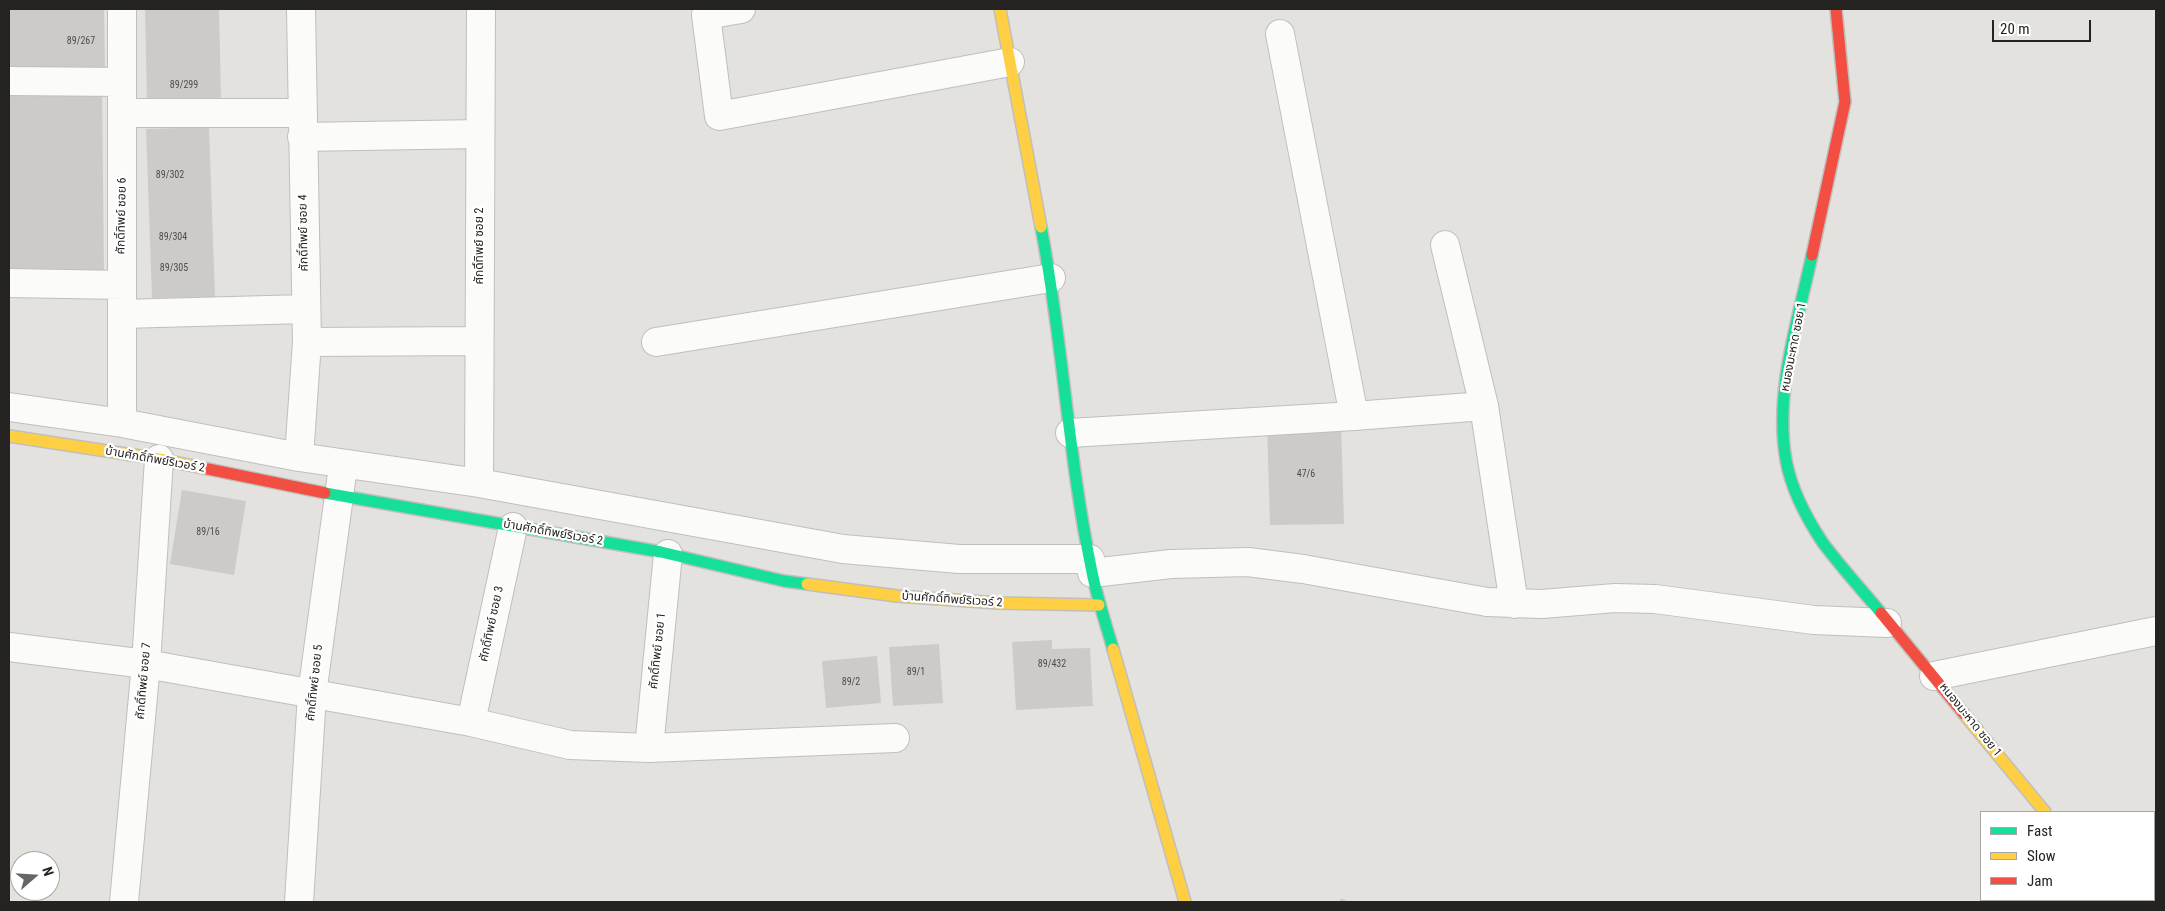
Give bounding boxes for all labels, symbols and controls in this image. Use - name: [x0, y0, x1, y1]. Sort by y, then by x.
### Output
- scale bar: [1995, 10, 2094, 42]
- text: 20 m: [2000, 20, 2030, 38]
- house number: 89/267: [67, 35, 95, 47]
- house number: 89/299: [170, 79, 198, 91]
- house number: 89/302: [156, 169, 184, 181]
- street label: ศักดิ์ทิพย์ ซอย 6: [114, 177, 130, 255]
- street label: ศักดิ์ทิพย์ ซอย 4: [296, 194, 312, 272]
- street label: ศักดิ์ทิพย์ ซอย 2: [473, 207, 487, 285]
- house number: 89/304: [159, 231, 187, 243]
- house number: 89/305: [160, 262, 188, 274]
- street label: หนองมะหาด ซอย 1: [1778, 301, 1810, 393]
- street label: บ้านศักดิ์ทิพย์ริเวอร์ 2: [104, 444, 206, 476]
- house number: 47/6: [1297, 468, 1315, 480]
- street label: บ้านศักดิ์ทิพย์ริเวอร์ 2: [502, 517, 604, 549]
- house number: 89/16: [196, 526, 220, 538]
- street label: ศักดิ์ทิพย์ ซอย 3: [477, 585, 507, 663]
- street label: บ้านศักดิ์ทิพย์ริเวอร์ 2: [901, 589, 1003, 611]
- street label: ศักดิ์ทิพย์ ซอย 1: [647, 612, 669, 690]
- street label: ศักดิ์ทิพย์ ซอย 7: [133, 642, 155, 720]
- street label: ศักดิ์ทิพย์ ซอย 5: [304, 644, 326, 722]
- house number: 89/432: [1038, 658, 1066, 670]
- house number: 89/1: [907, 666, 925, 678]
- house number: 89/2: [842, 676, 860, 688]
- street label: หนองมะหาด ซอย 1: [1936, 680, 2004, 760]
- legend: [1980, 811, 2155, 901]
- text: Fast: [2027, 822, 2052, 840]
- text: Slow: [2027, 847, 2056, 865]
- north arrow: [10, 851, 60, 901]
- text: N: [39, 865, 57, 878]
- text: Jam: [2027, 872, 2053, 890]

